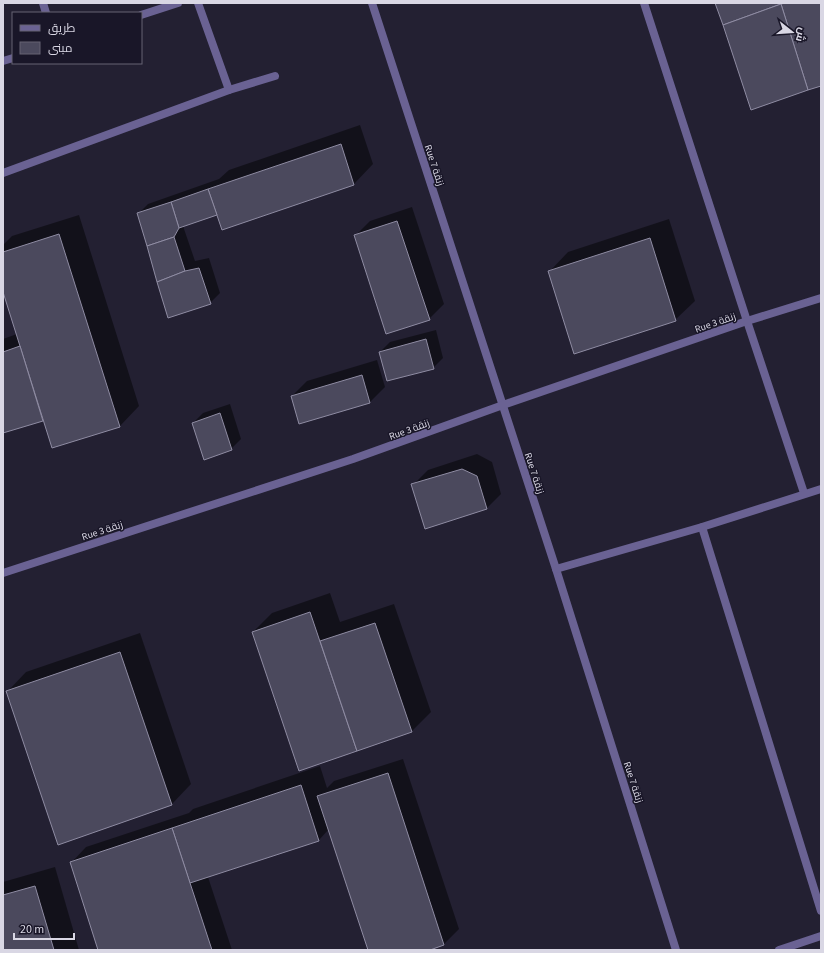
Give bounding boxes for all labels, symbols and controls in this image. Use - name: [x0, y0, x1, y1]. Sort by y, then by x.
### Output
- legend: [12, 12, 142, 64]
- north arrow: [772, 12, 812, 52]
- text: طريق: [48, 20, 76, 37]
- text: ش: [792, 26, 810, 44]
- text: مبنى: [48, 40, 73, 57]
- street label: Rue 7 زنقة: [421, 143, 447, 188]
- street label: Rue 3 زنقة: [693, 309, 738, 336]
- street label: Rue 3 زنقة: [387, 416, 432, 444]
- street label: Rue 7 زنقة: [521, 451, 547, 496]
- street label: Rue 3 زنقة: [80, 518, 125, 544]
- street label: Rue 7 زنقة: [620, 760, 646, 805]
- scale bar: [14, 915, 74, 941]
- text: 20 m: [20, 921, 44, 938]

